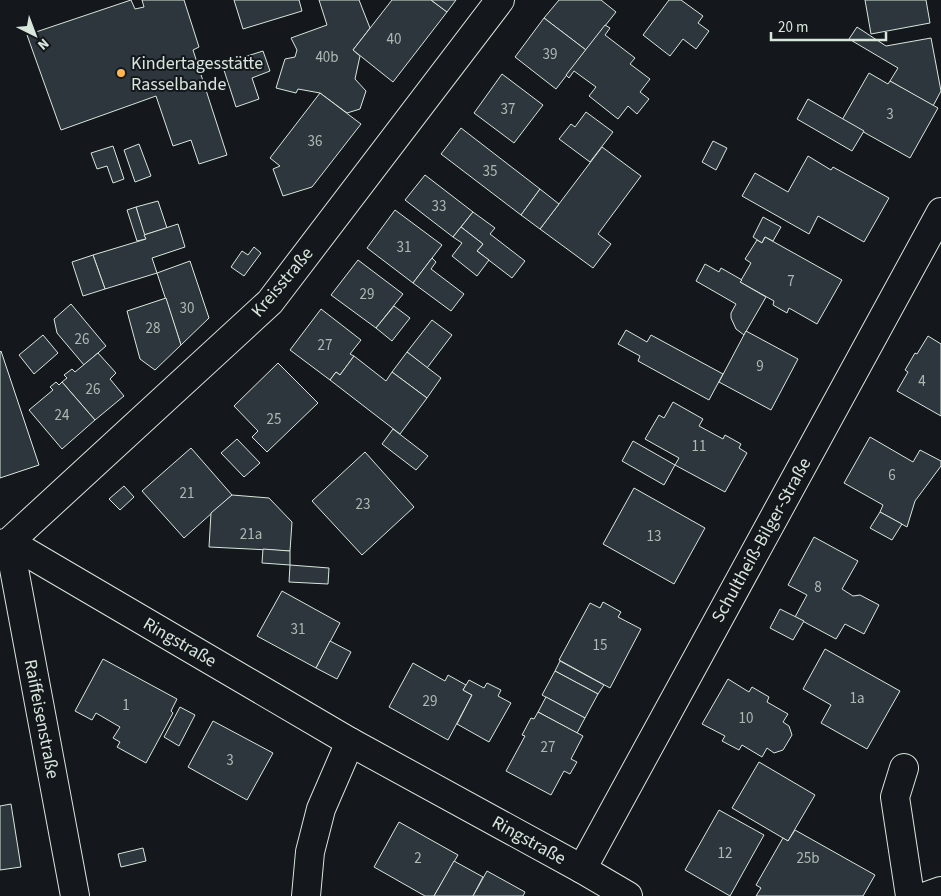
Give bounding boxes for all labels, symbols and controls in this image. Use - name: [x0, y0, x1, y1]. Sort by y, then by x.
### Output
- north arrow: [10, 10, 60, 60]
- scale bar: [771, 10, 886, 42]
- text: 20 m: [778, 17, 808, 38]
- house number: 40: [387, 29, 401, 50]
- text: N: [33, 33, 53, 54]
- house number: 39: [543, 44, 557, 65]
- house number: 40b: [315, 47, 339, 68]
- place label: Kindertagesstätte Rasselbande: [131, 51, 263, 97]
- marker: Kindertagesstätte Rasselbande: [115, 67, 127, 79]
- house number: 37: [501, 99, 515, 120]
- house number: 3: [886, 104, 894, 125]
- house number: 36: [308, 131, 322, 152]
- house number: 35: [483, 161, 497, 182]
- house number: 33: [432, 196, 446, 217]
- house number: 31: [397, 237, 411, 258]
- street label: Kreisstraße: [246, 242, 319, 323]
- house number: 7: [787, 271, 795, 292]
- house number: 29: [360, 284, 374, 305]
- house number: 30: [180, 298, 194, 319]
- house number: 28: [146, 318, 160, 339]
- house number: 26: [75, 329, 89, 350]
- house number: 27: [318, 335, 332, 356]
- house number: 9: [756, 356, 764, 377]
- house number: 4: [918, 371, 926, 392]
- house number: 26: [86, 379, 100, 400]
- house number: 24: [55, 405, 70, 426]
- house number: 25: [267, 409, 281, 430]
- house number: 11: [692, 436, 706, 457]
- street label: Schultheiß-Bilger-Straße: [706, 453, 817, 627]
- house number: 6: [888, 465, 896, 486]
- house number: 21: [180, 483, 194, 504]
- house number: 23: [356, 494, 370, 515]
- house number: 21a: [240, 524, 262, 545]
- house number: 13: [647, 526, 661, 547]
- house number: 8: [814, 577, 822, 598]
- street label: Ringstraße: [138, 611, 221, 674]
- house number: 31: [291, 619, 305, 640]
- house number: 15: [593, 635, 607, 656]
- street label: Raiffeisenstraße: [18, 657, 65, 781]
- house number: 1a: [849, 688, 865, 709]
- house number: 29: [423, 691, 437, 712]
- house number: 1: [122, 695, 130, 716]
- house number: 10: [739, 708, 753, 729]
- house number: 27: [541, 737, 555, 758]
- house number: 3: [226, 750, 234, 771]
- street label: Ringstraße: [487, 810, 570, 871]
- house number: 12: [718, 843, 732, 864]
- house number: 2: [414, 848, 422, 869]
- house number: 25b: [796, 848, 820, 869]

